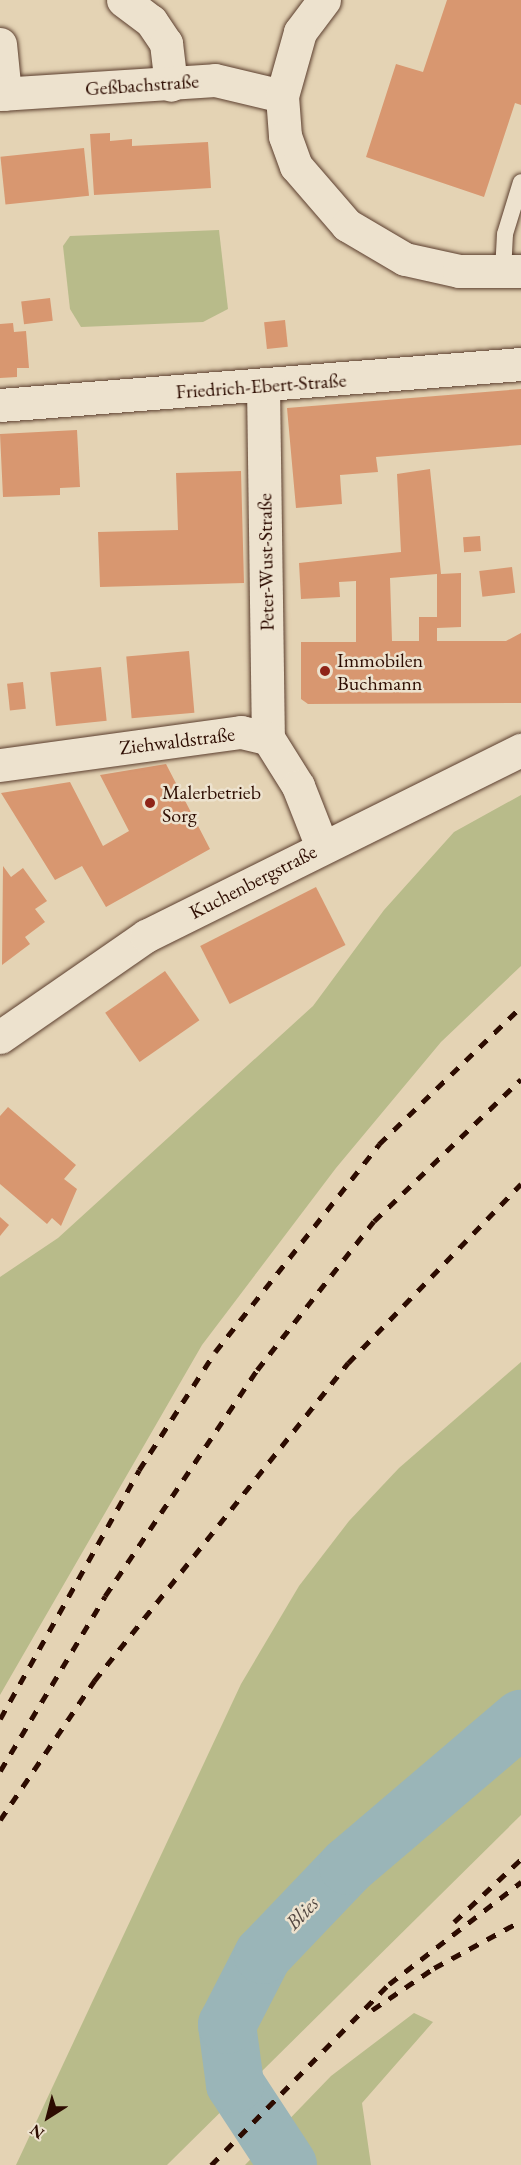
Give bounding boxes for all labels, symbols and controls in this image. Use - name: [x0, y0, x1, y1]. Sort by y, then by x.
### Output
- street label: Geßbachstraße: [84, 69, 200, 101]
- street label: Friedrich-Ebert-Straße: [175, 368, 347, 404]
- street label: Peter-Wust-Straße: [253, 493, 279, 631]
- place label: Immobilen Buchmann: [337, 648, 423, 695]
- marker: Immobilen Buchmann: [318, 664, 332, 678]
- street label: Ziehwaldstraße: [118, 722, 236, 760]
- place label: Malerbetrieb Sorg: [162, 780, 261, 827]
- marker: Malerbetrieb Sorg: [143, 796, 157, 810]
- street label: Kuchenbergstraße: [185, 840, 321, 924]
- water label: Blies: [280, 1891, 324, 1935]
- north arrow: [18, 2087, 78, 2147]
- text: N: [26, 2120, 49, 2144]

